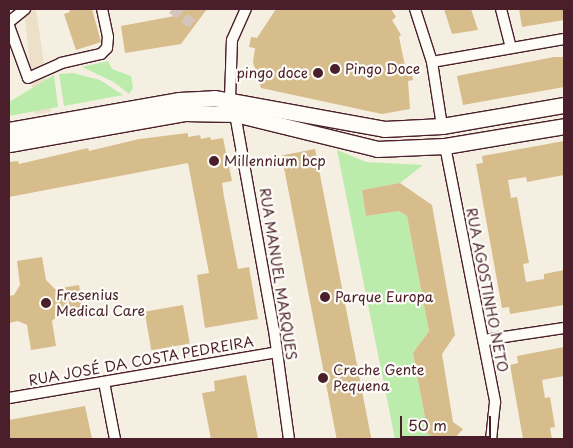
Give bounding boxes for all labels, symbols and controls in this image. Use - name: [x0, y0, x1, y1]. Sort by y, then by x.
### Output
- place label: Pingo Doce: [345, 61, 421, 77]
- marker: Pingo Doce: [329, 63, 341, 75]
- place label: pingo doce: [236, 65, 308, 81]
- marker: pingo doce: [312, 67, 324, 79]
- place label: Millennium bcp: [224, 153, 326, 169]
- marker: Millennium bcp: [208, 155, 220, 167]
- street label: RUA MANUEL MARQUES: [256, 187, 300, 361]
- street label: RUA AGOSTINHO NETO: [463, 206, 511, 374]
- place label: Fresenius Medical Care: [56, 287, 145, 320]
- place label: Parque Europa: [335, 289, 433, 305]
- marker: Parque Europa: [319, 291, 331, 303]
- marker: Fresenius Medical Care: [40, 297, 52, 309]
- street label: RUA JOSÉ DA COSTA PEDREIRA: [28, 333, 254, 389]
- place label: Creche Gente Pequena: [333, 362, 424, 394]
- marker: Creche Gente Pequena: [317, 372, 329, 384]
- scale bar: [403, 406, 494, 438]
- text: 50 m: [408, 413, 447, 436]

